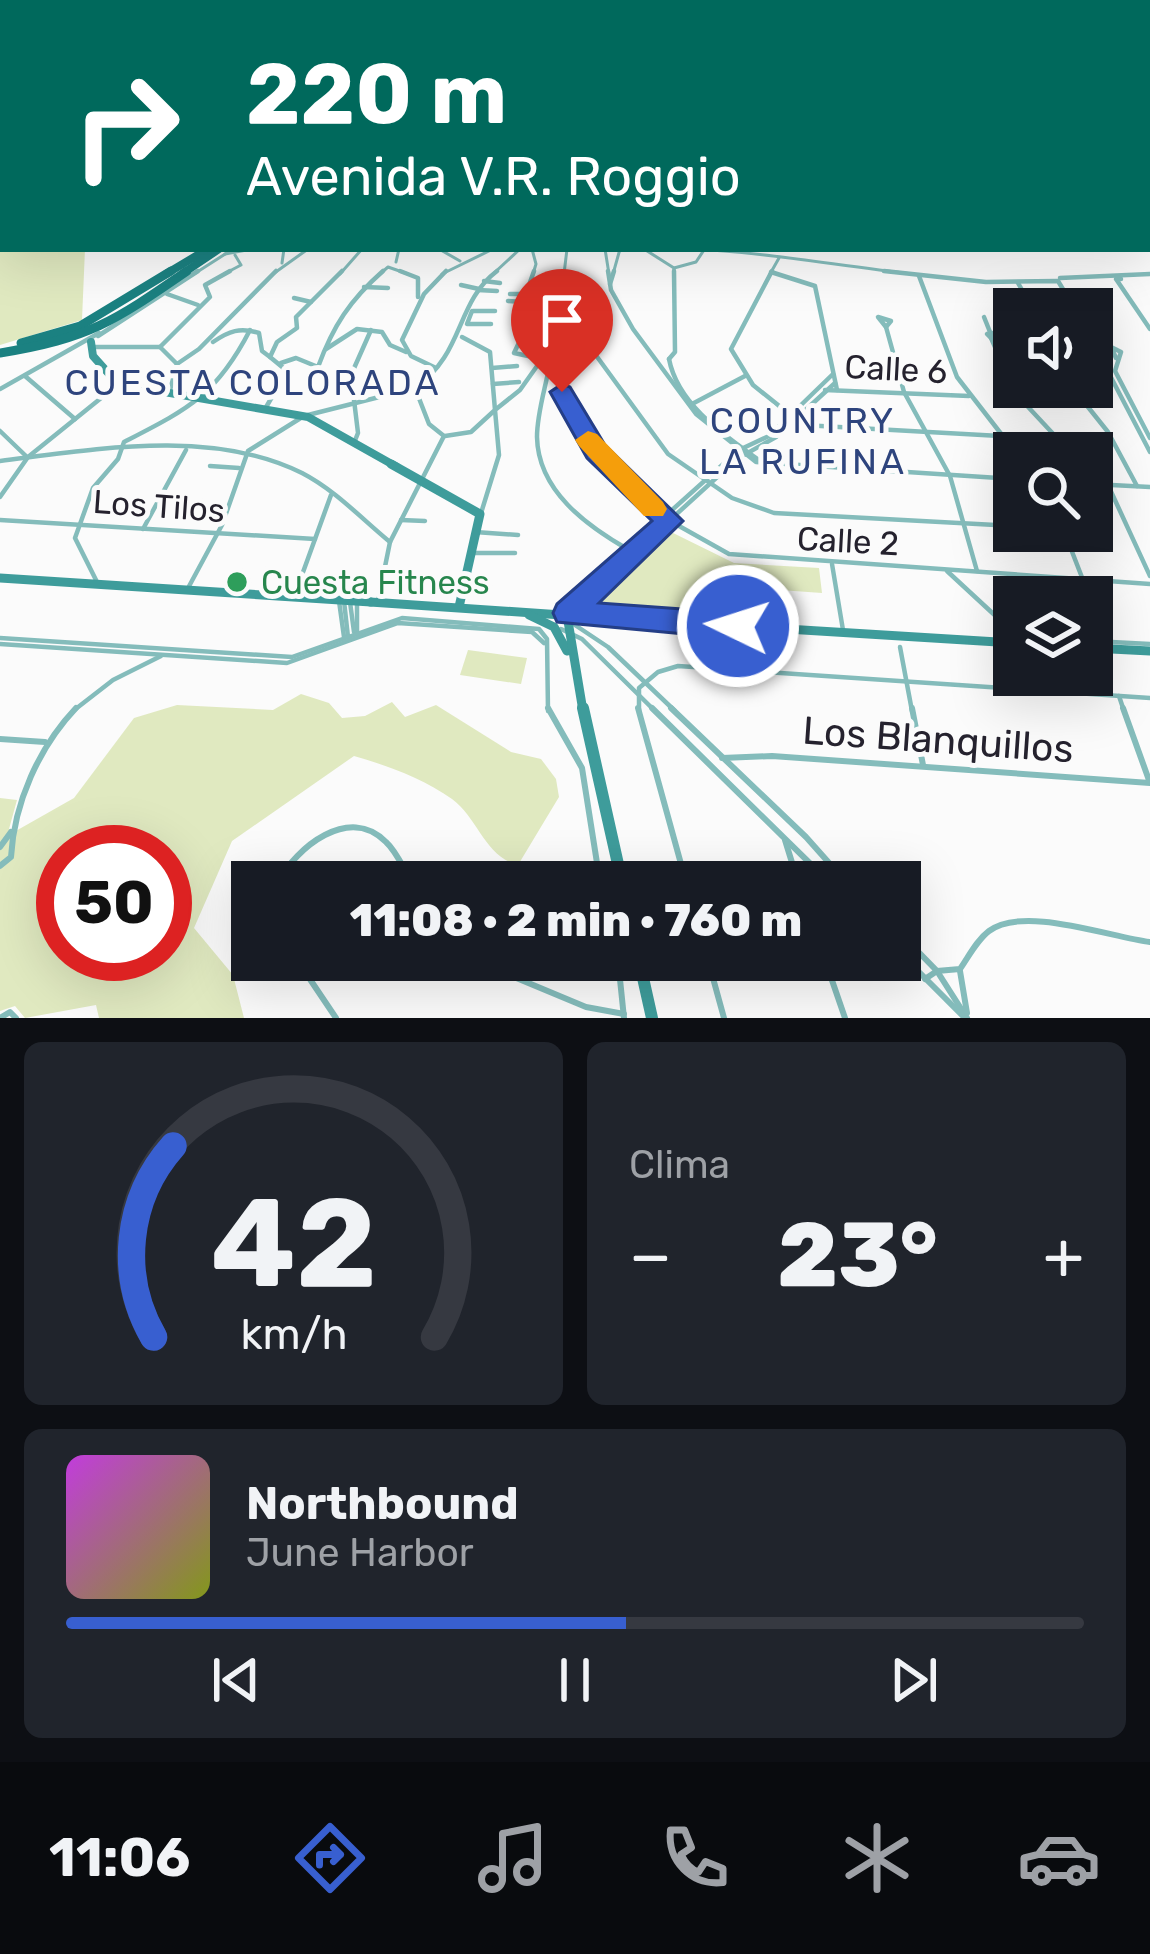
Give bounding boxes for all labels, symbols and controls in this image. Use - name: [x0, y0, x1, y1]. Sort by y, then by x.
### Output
- text: 220 m: [246, 44, 507, 144]
- icon: right: [48, 48, 204, 204]
- text: Avenida V.R. Roggio: [246, 145, 741, 209]
- pin: [511, 269, 613, 392]
- icon: arrive: [529, 287, 595, 353]
- map controls: [993, 288, 1113, 696]
- button: sound: [993, 288, 1113, 408]
- street label: Calle 6: [844, 347, 948, 391]
- district label: CUESTA COLORADA: [64, 361, 442, 404]
- district label: COUNTRY LA RUFINA: [699, 399, 907, 483]
- button: search: [993, 432, 1113, 552]
- street label: Los Tilos: [92, 482, 226, 530]
- street label: Calle 2: [796, 519, 900, 563]
- place label: Cuesta Fitness: [261, 563, 490, 602]
- position arrow: [675, 563, 801, 689]
- marker: Cuesta Fitness: [224, 569, 250, 595]
- button: layers: [993, 576, 1113, 696]
- street label: Los Blanquillos: [801, 708, 1075, 772]
- speed limit sign: 50: [36, 825, 192, 981]
- text: 11:08 · 2 min · 760 m: [350, 894, 802, 947]
- text: Clima: [629, 1142, 730, 1188]
- text: 42: [210, 1169, 377, 1317]
- text: 23°: [777, 1202, 938, 1309]
- text: −: [629, 1216, 672, 1295]
- text: +: [1043, 1216, 1084, 1295]
- text: km/h: [240, 1308, 347, 1359]
- text: Northbound: [246, 1477, 519, 1530]
- text: June Harbor: [246, 1530, 474, 1576]
- icon: previous: [203, 1647, 269, 1713]
- icon: pause: [542, 1647, 608, 1713]
- icon: next: [881, 1647, 947, 1713]
- icon: directions: [288, 1816, 372, 1900]
- icon: music: [471, 1816, 555, 1900]
- icon: phone: [653, 1816, 737, 1900]
- icon: climate: [835, 1816, 919, 1900]
- icon: car: [1017, 1816, 1101, 1900]
- text: 11:06: [49, 1826, 190, 1890]

